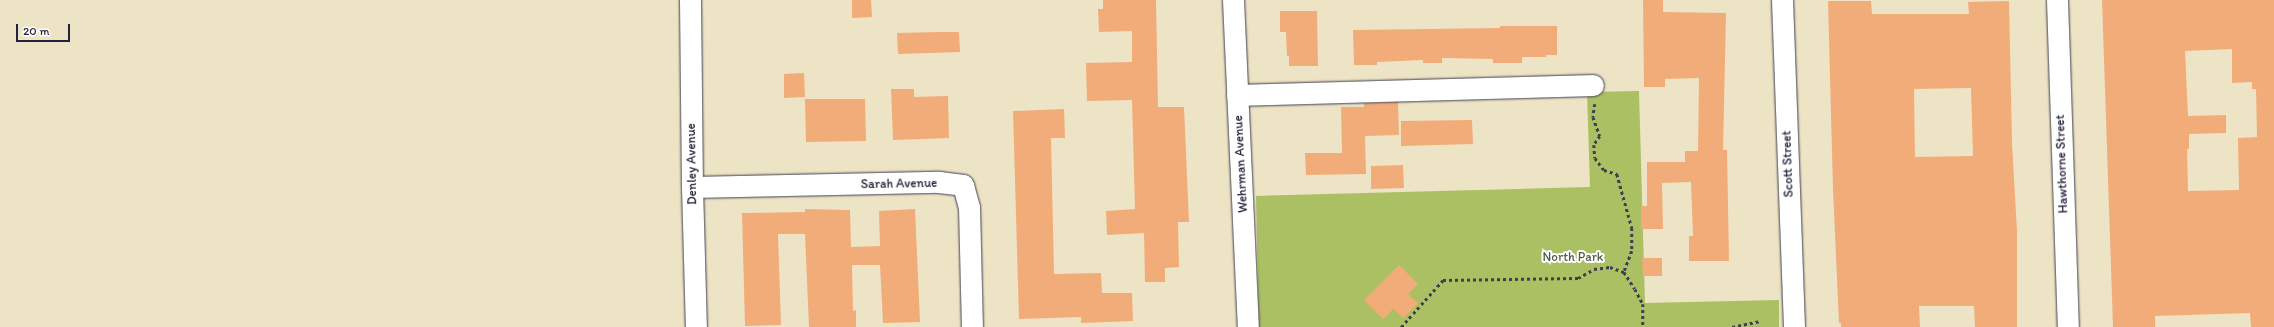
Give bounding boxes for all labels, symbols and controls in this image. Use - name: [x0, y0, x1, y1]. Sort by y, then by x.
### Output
- scale bar: [18, 16, 72, 42]
- text: 20 m: [23, 24, 50, 38]
- street label: Hawthorne Street: [2052, 114, 2072, 214]
- street label: Wehrman Avenue: [1231, 115, 1251, 213]
- street label: Denley Avenue: [683, 123, 701, 205]
- street label: Scott Street: [1779, 130, 1797, 198]
- street label: Sarah Avenue: [861, 176, 937, 192]
- park label: North Park: [1543, 249, 1603, 265]

